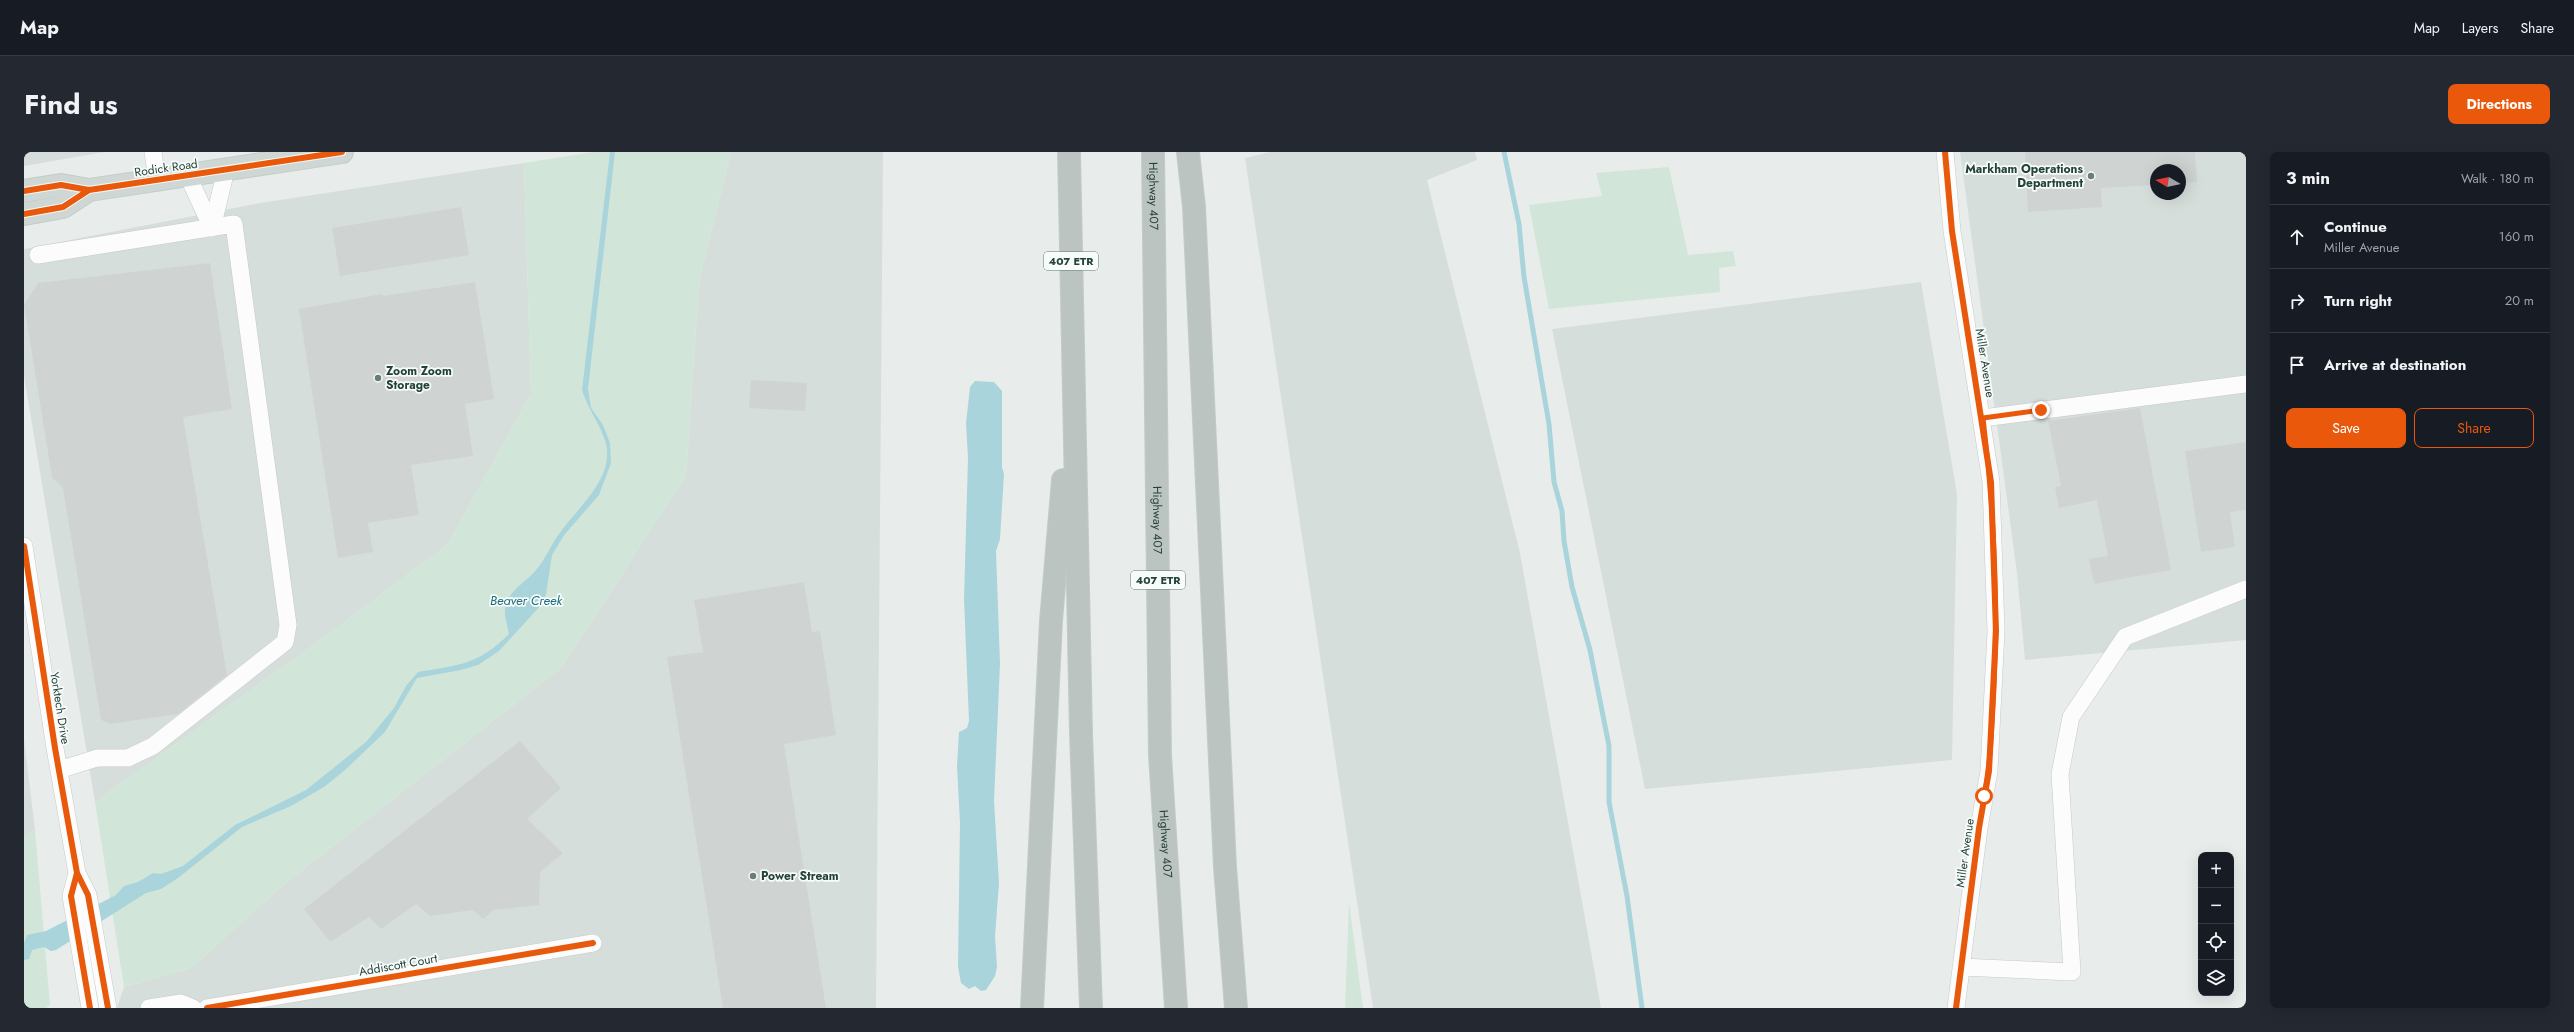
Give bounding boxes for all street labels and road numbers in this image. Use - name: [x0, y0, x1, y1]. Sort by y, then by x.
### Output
- street label: Rodick Road: [133, 155, 199, 181]
- street label: Highway 407: [1144, 162, 1163, 231]
- road number: 407 ETR: [1044, 252, 1098, 270]
- street label: Miller Avenue: [1971, 327, 1999, 399]
- street label: Highway 407: [1148, 486, 1167, 555]
- road number: 407 ETR: [1131, 571, 1185, 589]
- street label: Yorktech Drive: [45, 671, 75, 745]
- street label: Highway 407: [1154, 809, 1177, 879]
- street label: Miller Avenue: [1951, 817, 1979, 889]
- street label: Addiscott Court: [357, 949, 439, 981]

